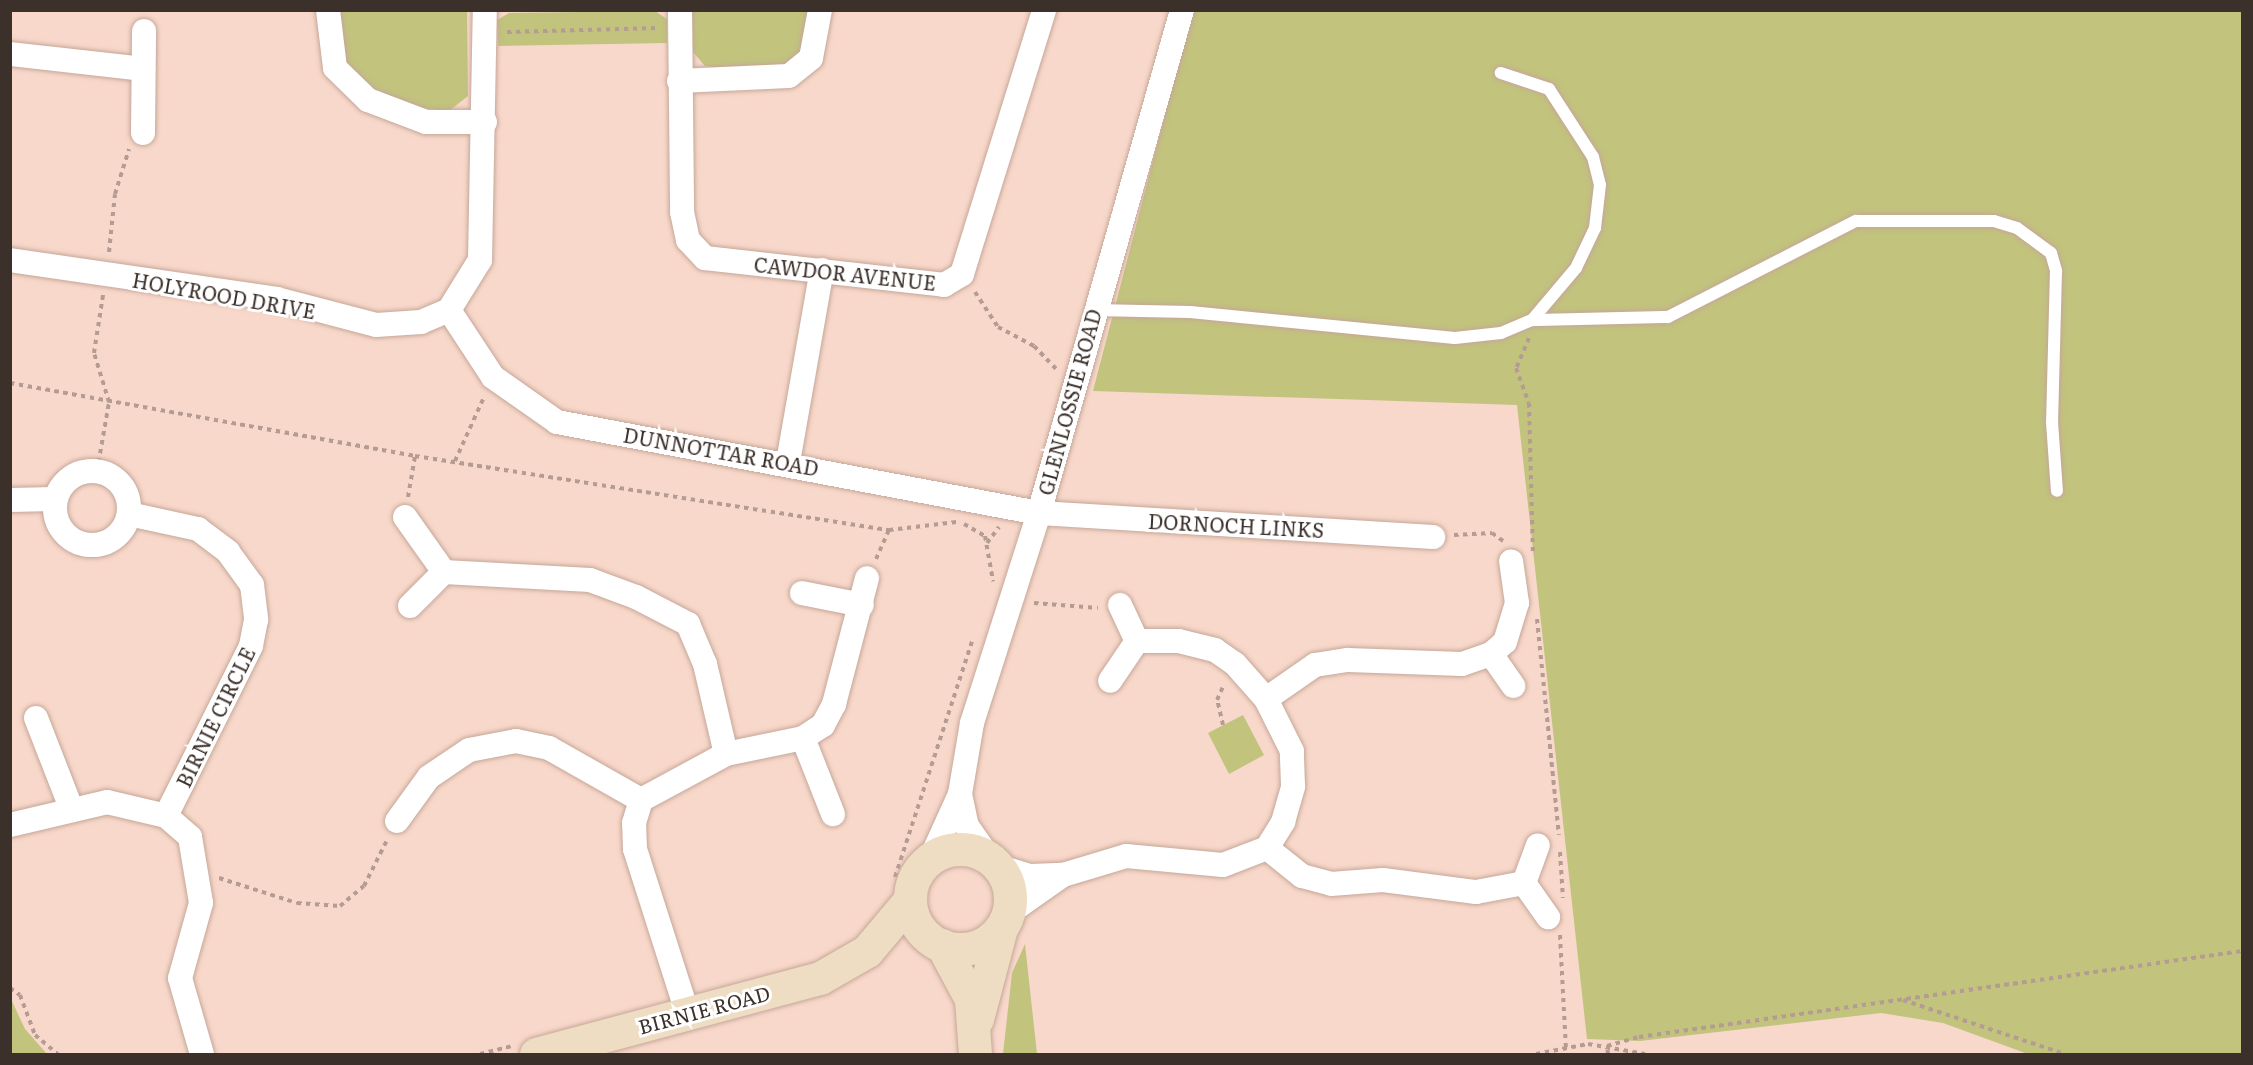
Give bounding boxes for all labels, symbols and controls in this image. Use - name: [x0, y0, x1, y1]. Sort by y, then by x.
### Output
- street label: CAWDOR AVENUE: [753, 252, 937, 294]
- street label: HOLYROOD DRIVE: [130, 267, 318, 323]
- street label: GLENLOSSIE ROAD: [1033, 306, 1105, 498]
- street label: DUNNOTTAR ROAD: [621, 422, 821, 480]
- street label: DORNOCH LINKS: [1147, 508, 1325, 542]
- street label: BIRNIE CIRCLE: [171, 643, 259, 791]
- street label: BIRNIE ROAD: [635, 980, 773, 1038]

